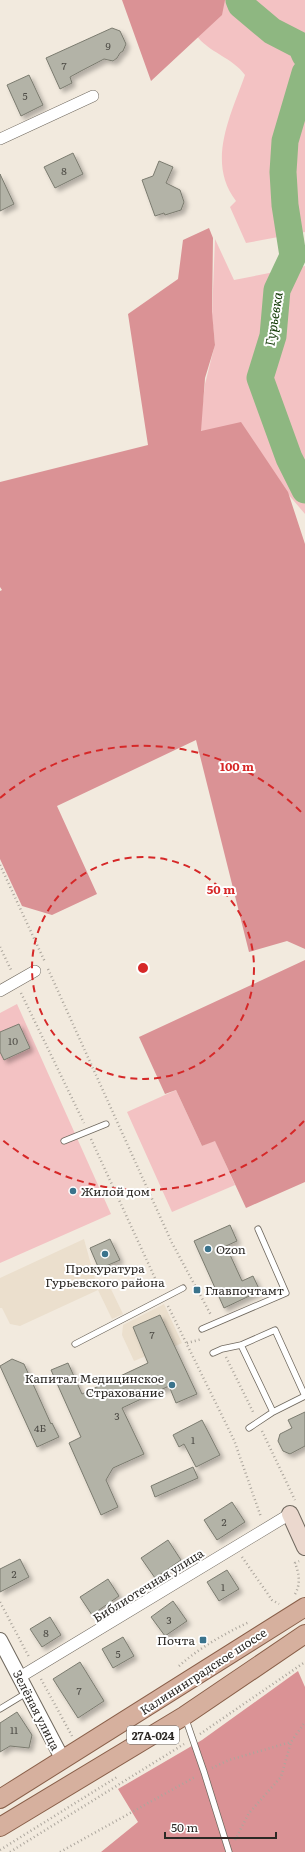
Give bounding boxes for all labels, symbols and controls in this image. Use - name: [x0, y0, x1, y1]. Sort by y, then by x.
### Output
- house number: 9: [105, 38, 111, 53]
- house number: 7: [61, 58, 67, 73]
- house number: 5: [22, 88, 28, 103]
- house number: 8: [61, 163, 67, 178]
- water label: Гурьевка: [259, 290, 287, 347]
- text: 100 m: [220, 757, 254, 775]
- text: 50 m: [207, 880, 235, 898]
- centre of rings: [136, 961, 150, 975]
- house number: 10: [8, 1033, 18, 1048]
- place label: Жилой дом: [81, 1182, 150, 1200]
- marker: Жилой дом: [68, 1186, 78, 1196]
- place label: Ozon: [216, 1240, 246, 1258]
- marker: Ozon: [203, 1244, 213, 1254]
- marker: Прокуратура Гурьевского района: [100, 1249, 110, 1259]
- place label: Прокуратура Гурьевского района: [45, 1259, 165, 1291]
- place label: Главпочтамт: [205, 1281, 284, 1299]
- marker: Главпочтамт: [192, 1285, 202, 1295]
- house number: 7: [149, 1327, 155, 1342]
- place label: Капитал Медицинское Страхование: [25, 1369, 164, 1401]
- marker: Капитал Медицинское Страхование: [167, 1380, 177, 1390]
- house number: 3: [114, 1408, 120, 1423]
- house number: 4Б: [34, 1420, 46, 1435]
- house number: 1: [191, 1432, 195, 1447]
- house number: 2: [221, 1514, 227, 1529]
- street label: Библиотечная улица: [89, 1543, 207, 1626]
- house number: 2: [11, 1566, 17, 1581]
- house number: 1: [221, 1579, 225, 1594]
- house number: 3: [166, 1612, 172, 1627]
- street label: Калининградское шоссе: [136, 1623, 270, 1719]
- house number: 8: [43, 1625, 49, 1640]
- place label: Почта: [157, 1631, 196, 1649]
- marker: Почта: [198, 1635, 208, 1645]
- house number: 5: [115, 1646, 121, 1661]
- street label: Зелёная улица: [9, 1667, 65, 1754]
- house number: 7: [76, 1683, 82, 1698]
- house number: 11: [10, 1722, 18, 1737]
- road number: 27А-024: [127, 1726, 179, 1744]
- scale bar: [165, 1814, 276, 1840]
- text: 50 m: [171, 1818, 198, 1836]

